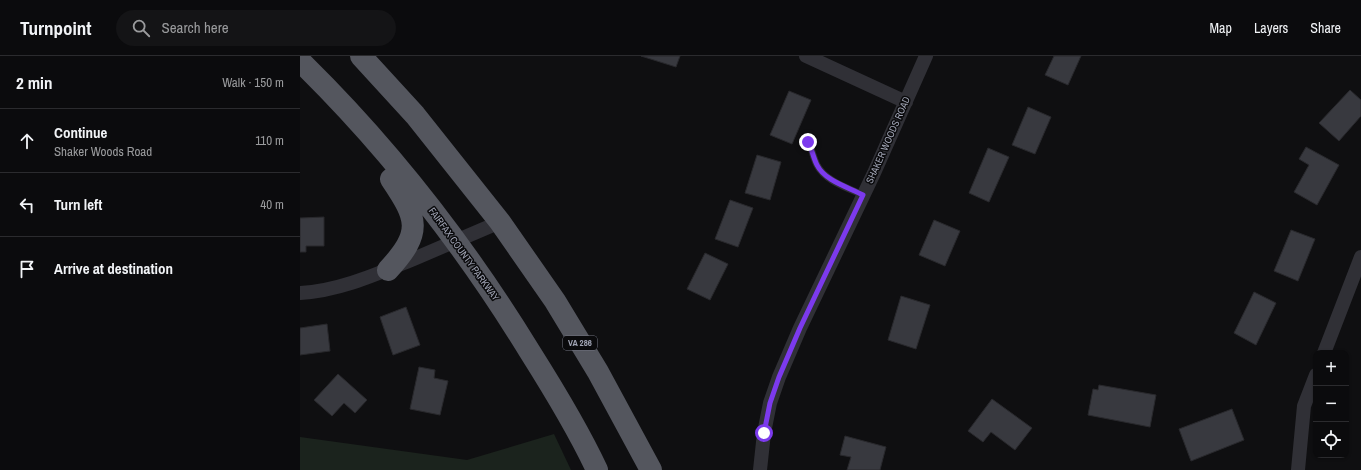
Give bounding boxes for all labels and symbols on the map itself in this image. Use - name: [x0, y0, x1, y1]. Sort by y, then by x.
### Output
- street label: SHAKER WOODS ROAD: [863, 94, 913, 186]
- route end: [799, 133, 817, 151]
- street label: FAIRFAX COUNTY PARKWAY: [426, 205, 503, 304]
- road number: VA 286: [563, 336, 597, 350]
- route start: [755, 424, 773, 442]

